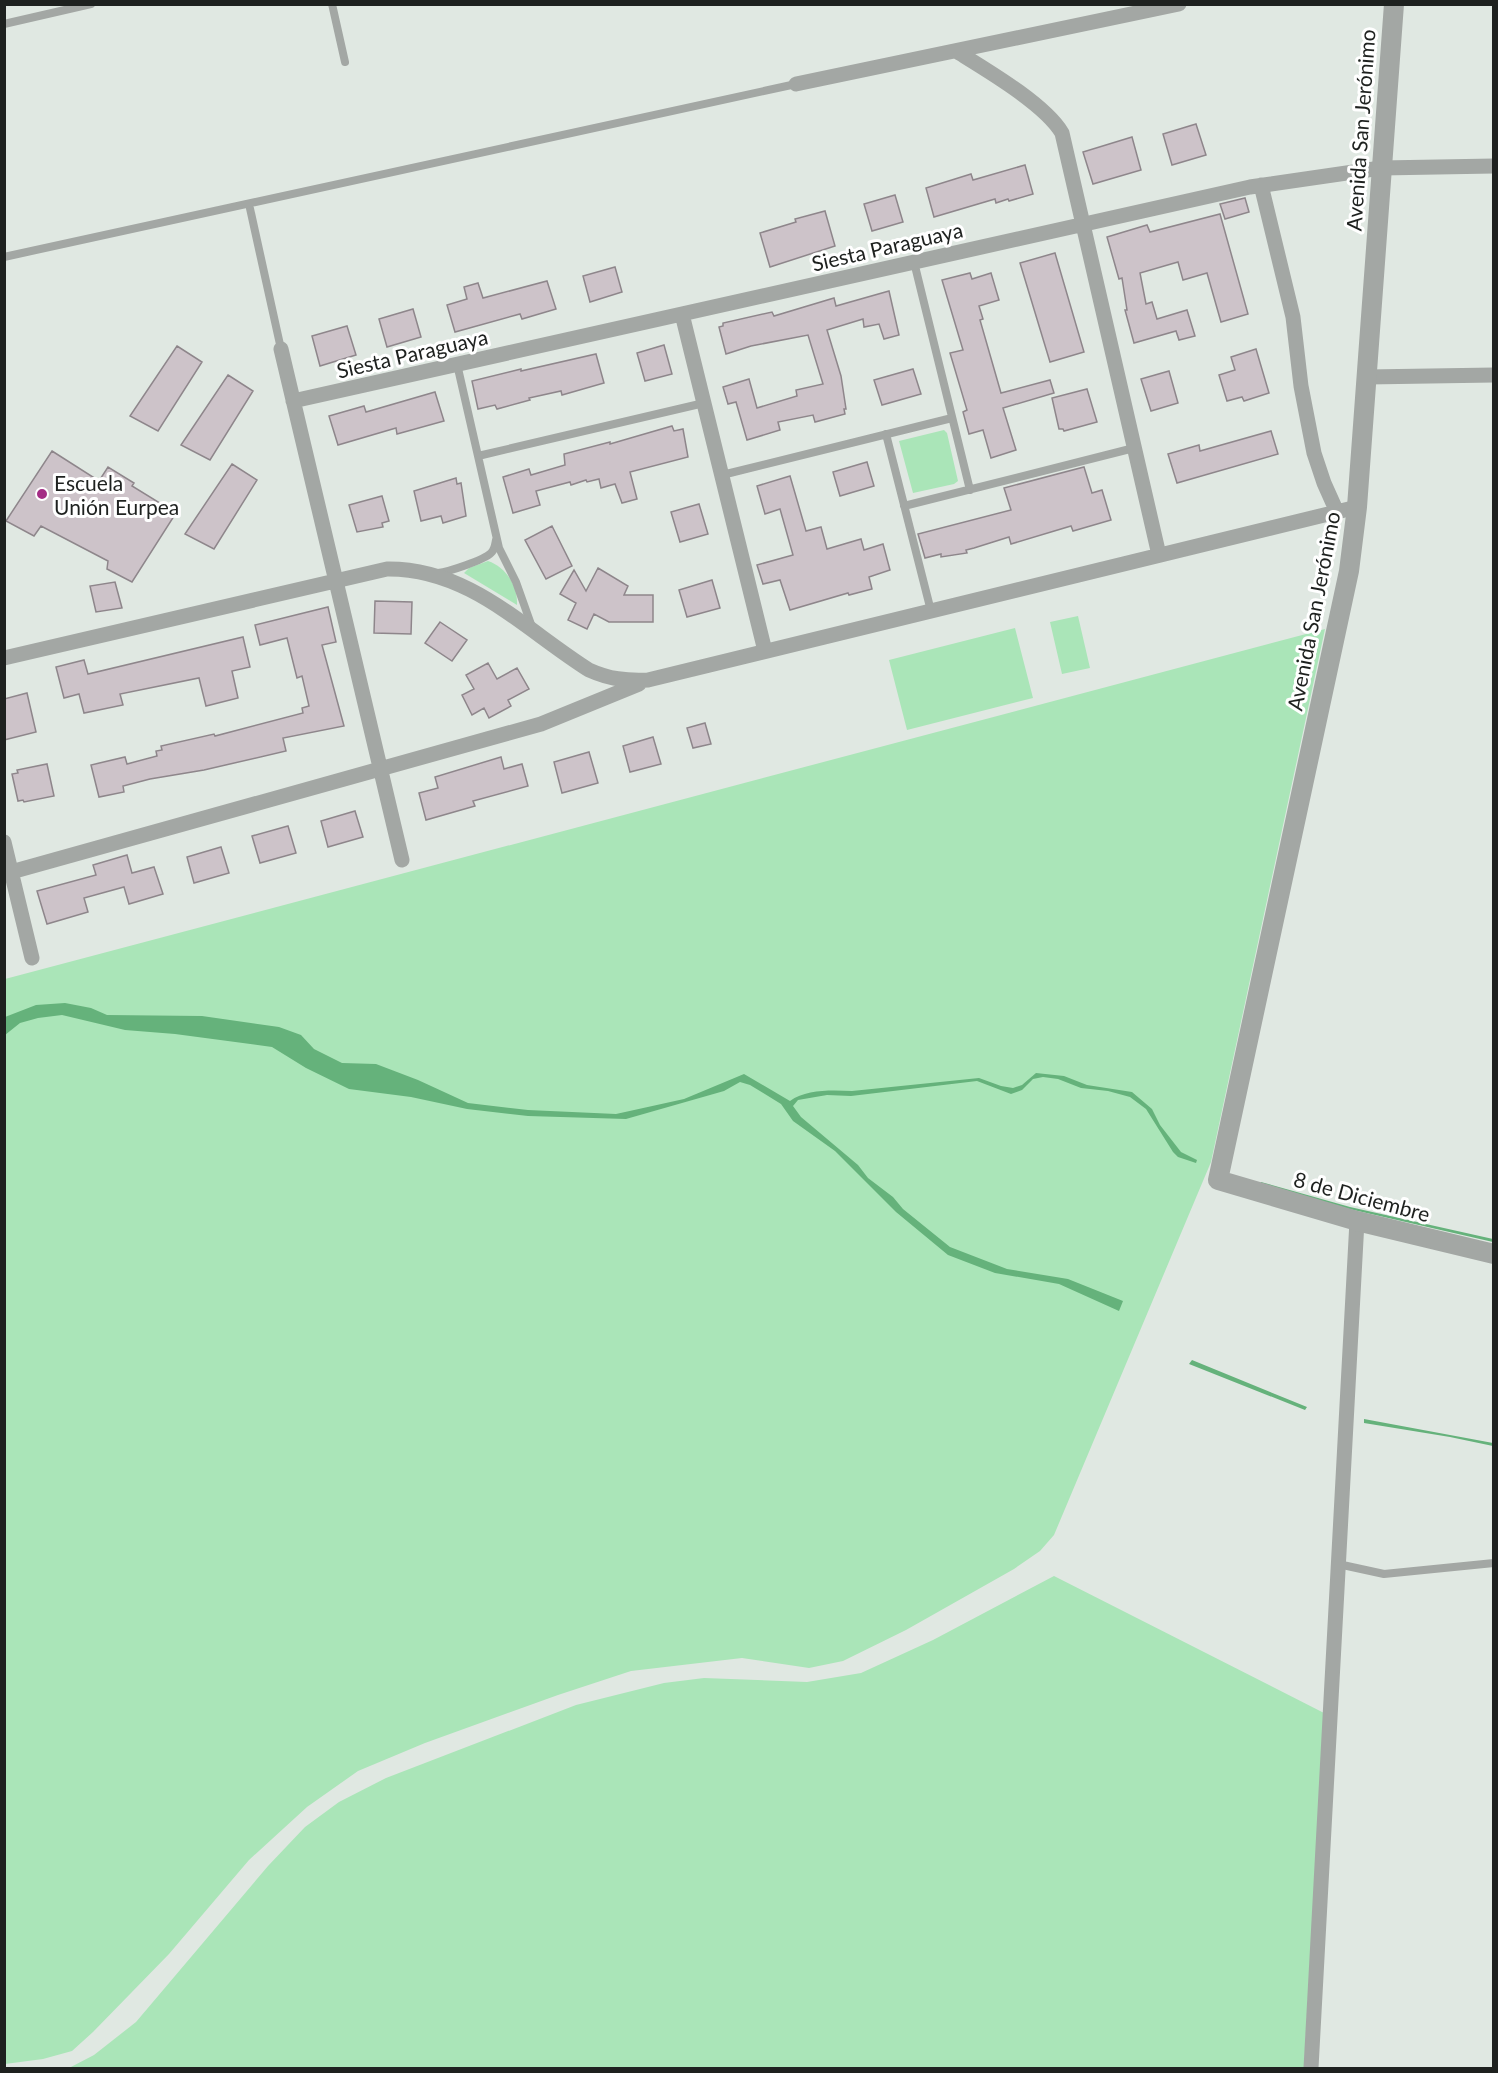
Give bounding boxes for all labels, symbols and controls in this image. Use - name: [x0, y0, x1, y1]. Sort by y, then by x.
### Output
- street label: Avenida San Jerónimo: [1340, 28, 1380, 232]
- street label: Siesta Paraguaya: [809, 216, 965, 276]
- street label: Siesta Paraguaya: [334, 323, 490, 383]
- place label: Escuela Unión Eurpea: [54, 470, 179, 519]
- marker: Escuela Unión Eurpea: [35, 487, 49, 501]
- street label: Avenida San Jerónimo: [1281, 509, 1345, 713]
- street label: 8 de Diciembre: [1291, 1166, 1433, 1226]

